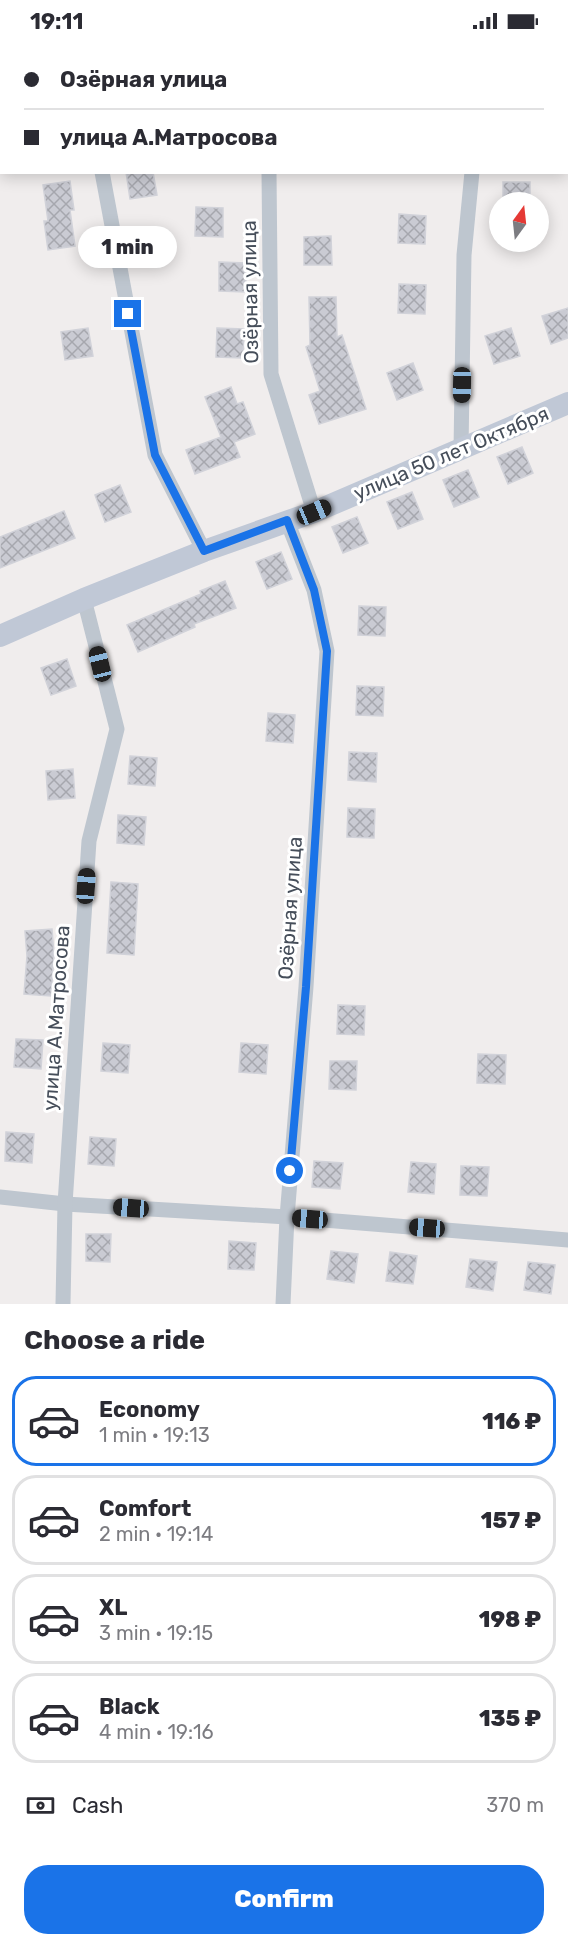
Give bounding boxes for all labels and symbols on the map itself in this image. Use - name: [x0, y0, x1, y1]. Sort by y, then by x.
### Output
- north arrow: [489, 192, 549, 252]
- street label: Озёрная улица: [237, 220, 263, 364]
- callout: 1 min: [78, 227, 178, 269]
- route end: [114, 300, 141, 327]
- car: [453, 367, 471, 403]
- street label: улица 50 лет Октября: [350, 401, 552, 505]
- car: [294, 497, 334, 527]
- car: [87, 644, 113, 684]
- street label: Озёрная улица: [273, 836, 307, 980]
- car: [76, 867, 96, 905]
- street label: улица А.Матросова: [38, 924, 74, 1112]
- route start: [276, 1157, 303, 1184]
- car: [112, 1198, 150, 1218]
- car: [291, 1209, 329, 1229]
- car: [408, 1218, 446, 1238]

